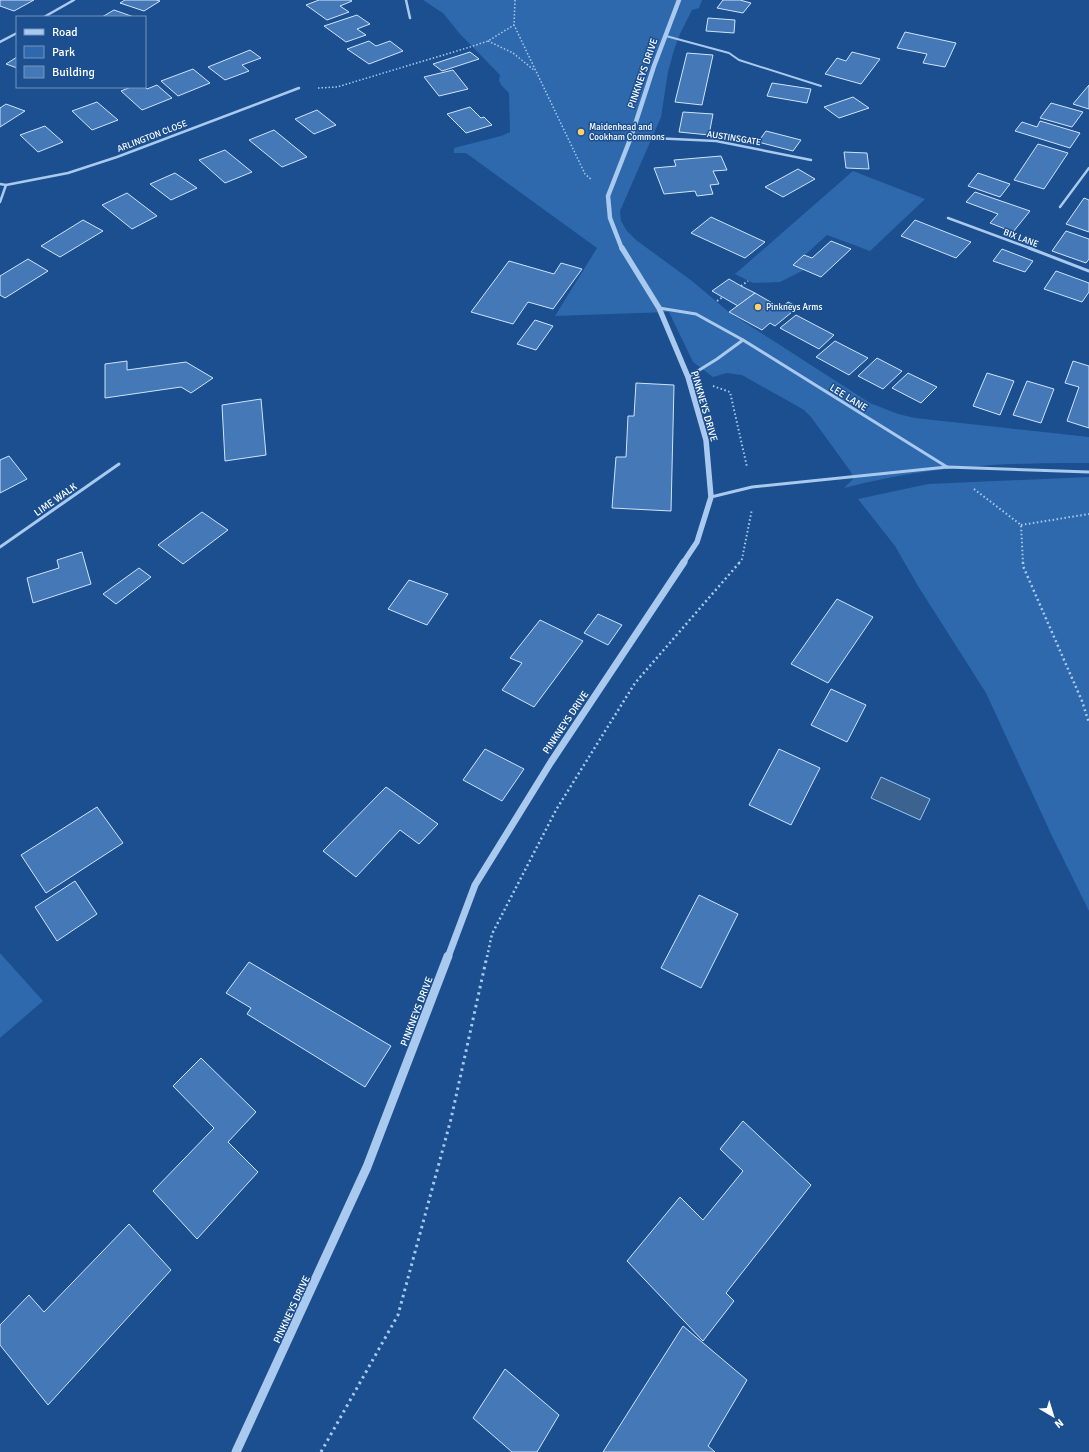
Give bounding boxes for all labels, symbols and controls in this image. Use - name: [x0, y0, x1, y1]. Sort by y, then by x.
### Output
- legend: [16, 16, 146, 88]
- text: Road: [52, 25, 78, 40]
- street label: PINKNEYS DRIVE: [625, 36, 661, 110]
- text: Park: [52, 45, 75, 60]
- text: Building: [52, 65, 95, 80]
- street label: ARLINGTON CLOSE: [116, 118, 189, 155]
- place label: Maidenhead and Cookham Commons: [589, 122, 665, 143]
- marker: Maidenhead and Cookham Commons: [576, 127, 586, 137]
- street label: AUSTINSGATE: [706, 129, 762, 148]
- street label: BIX LANE: [1002, 227, 1040, 250]
- marker: Pinkneys Arms: [753, 302, 763, 312]
- place label: Pinkneys Arms: [766, 302, 822, 313]
- street label: PINKNEYS DRIVE: [688, 369, 720, 443]
- street label: LEE LANE: [827, 382, 870, 414]
- street label: LIME WALK: [32, 481, 79, 519]
- street label: PINKNEYS DRIVE: [540, 689, 591, 756]
- street label: PINKNEYS DRIVE: [398, 975, 436, 1048]
- street label: PINKNEYS DRIVE: [271, 1273, 313, 1345]
- north arrow: [1033, 1396, 1073, 1436]
- text: N: [1052, 1416, 1066, 1431]

